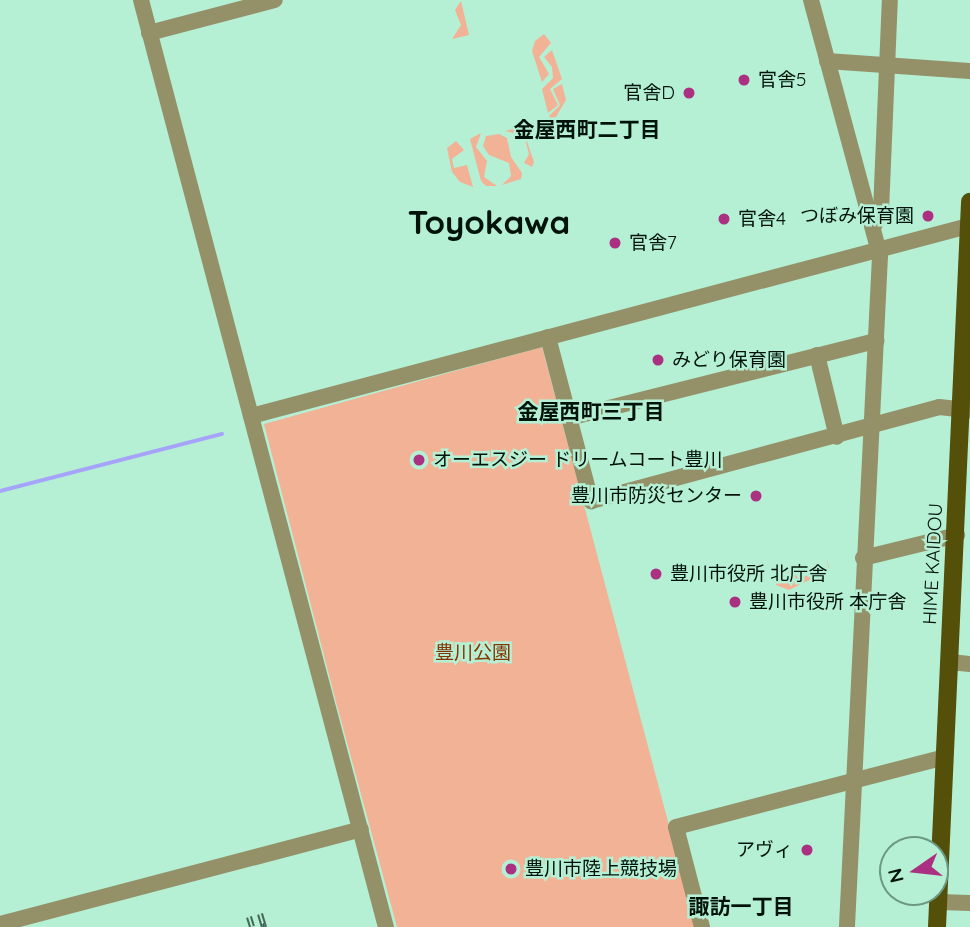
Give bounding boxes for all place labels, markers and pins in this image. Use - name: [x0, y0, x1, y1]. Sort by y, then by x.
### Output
- place label: 官舎5: [758, 69, 806, 91]
- marker: 官舎5: [736, 72, 752, 88]
- place label: 官舎D: [623, 82, 675, 104]
- marker: 官舎D: [681, 85, 697, 101]
- place label: つぼみ保育園: [800, 205, 914, 227]
- place label: 官舎4: [738, 208, 786, 230]
- marker: つぼみ保育園: [920, 208, 936, 224]
- marker: 官舎4: [716, 211, 732, 227]
- place label: 官舎7: [629, 232, 677, 254]
- marker: 官舎7: [607, 235, 623, 251]
- place label: みどり保育園: [672, 349, 786, 371]
- marker: みどり保育園: [650, 352, 666, 368]
- place label: オーエスジー ドリームコート豊川: [433, 449, 723, 471]
- marker: オーエスジー ドリームコート豊川: [411, 452, 427, 468]
- place label: 豊川市防災センター: [571, 485, 742, 507]
- marker: 豊川市防災センター: [748, 488, 764, 504]
- place label: 豊川市役所 北庁舎: [670, 563, 827, 585]
- marker: 豊川市役所 北庁舎: [648, 566, 664, 582]
- place label: 豊川市役所 本庁舎: [749, 591, 906, 613]
- marker: 豊川市役所 本庁舎: [727, 594, 743, 610]
- place label: アヴィ: [736, 839, 793, 861]
- marker: アヴィ: [799, 842, 815, 858]
- place label: 豊川市陸上競技場: [525, 858, 677, 880]
- marker: 豊川市陸上競技場: [503, 861, 519, 877]

